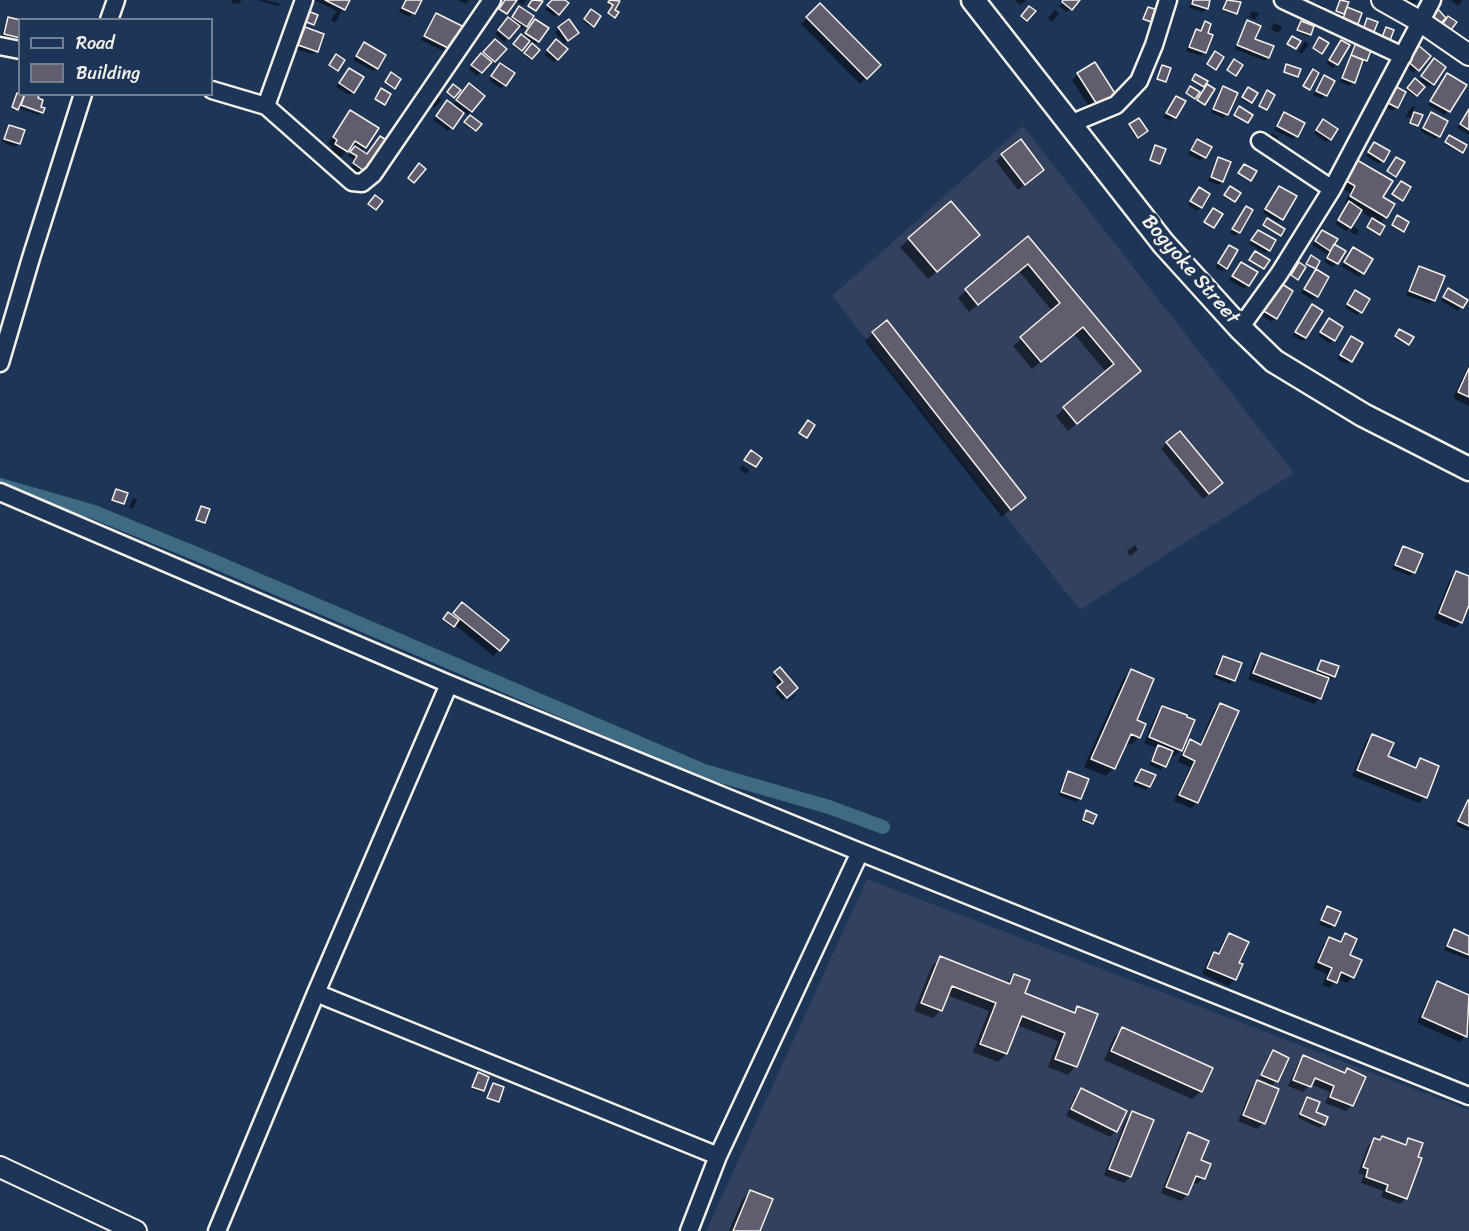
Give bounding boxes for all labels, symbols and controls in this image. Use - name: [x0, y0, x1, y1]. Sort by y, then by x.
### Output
- legend: [18, 18, 213, 96]
- text: Road: [76, 27, 115, 59]
- text: Building: [76, 57, 140, 89]
- street label: Bogyoke Street: [1136, 210, 1244, 330]

